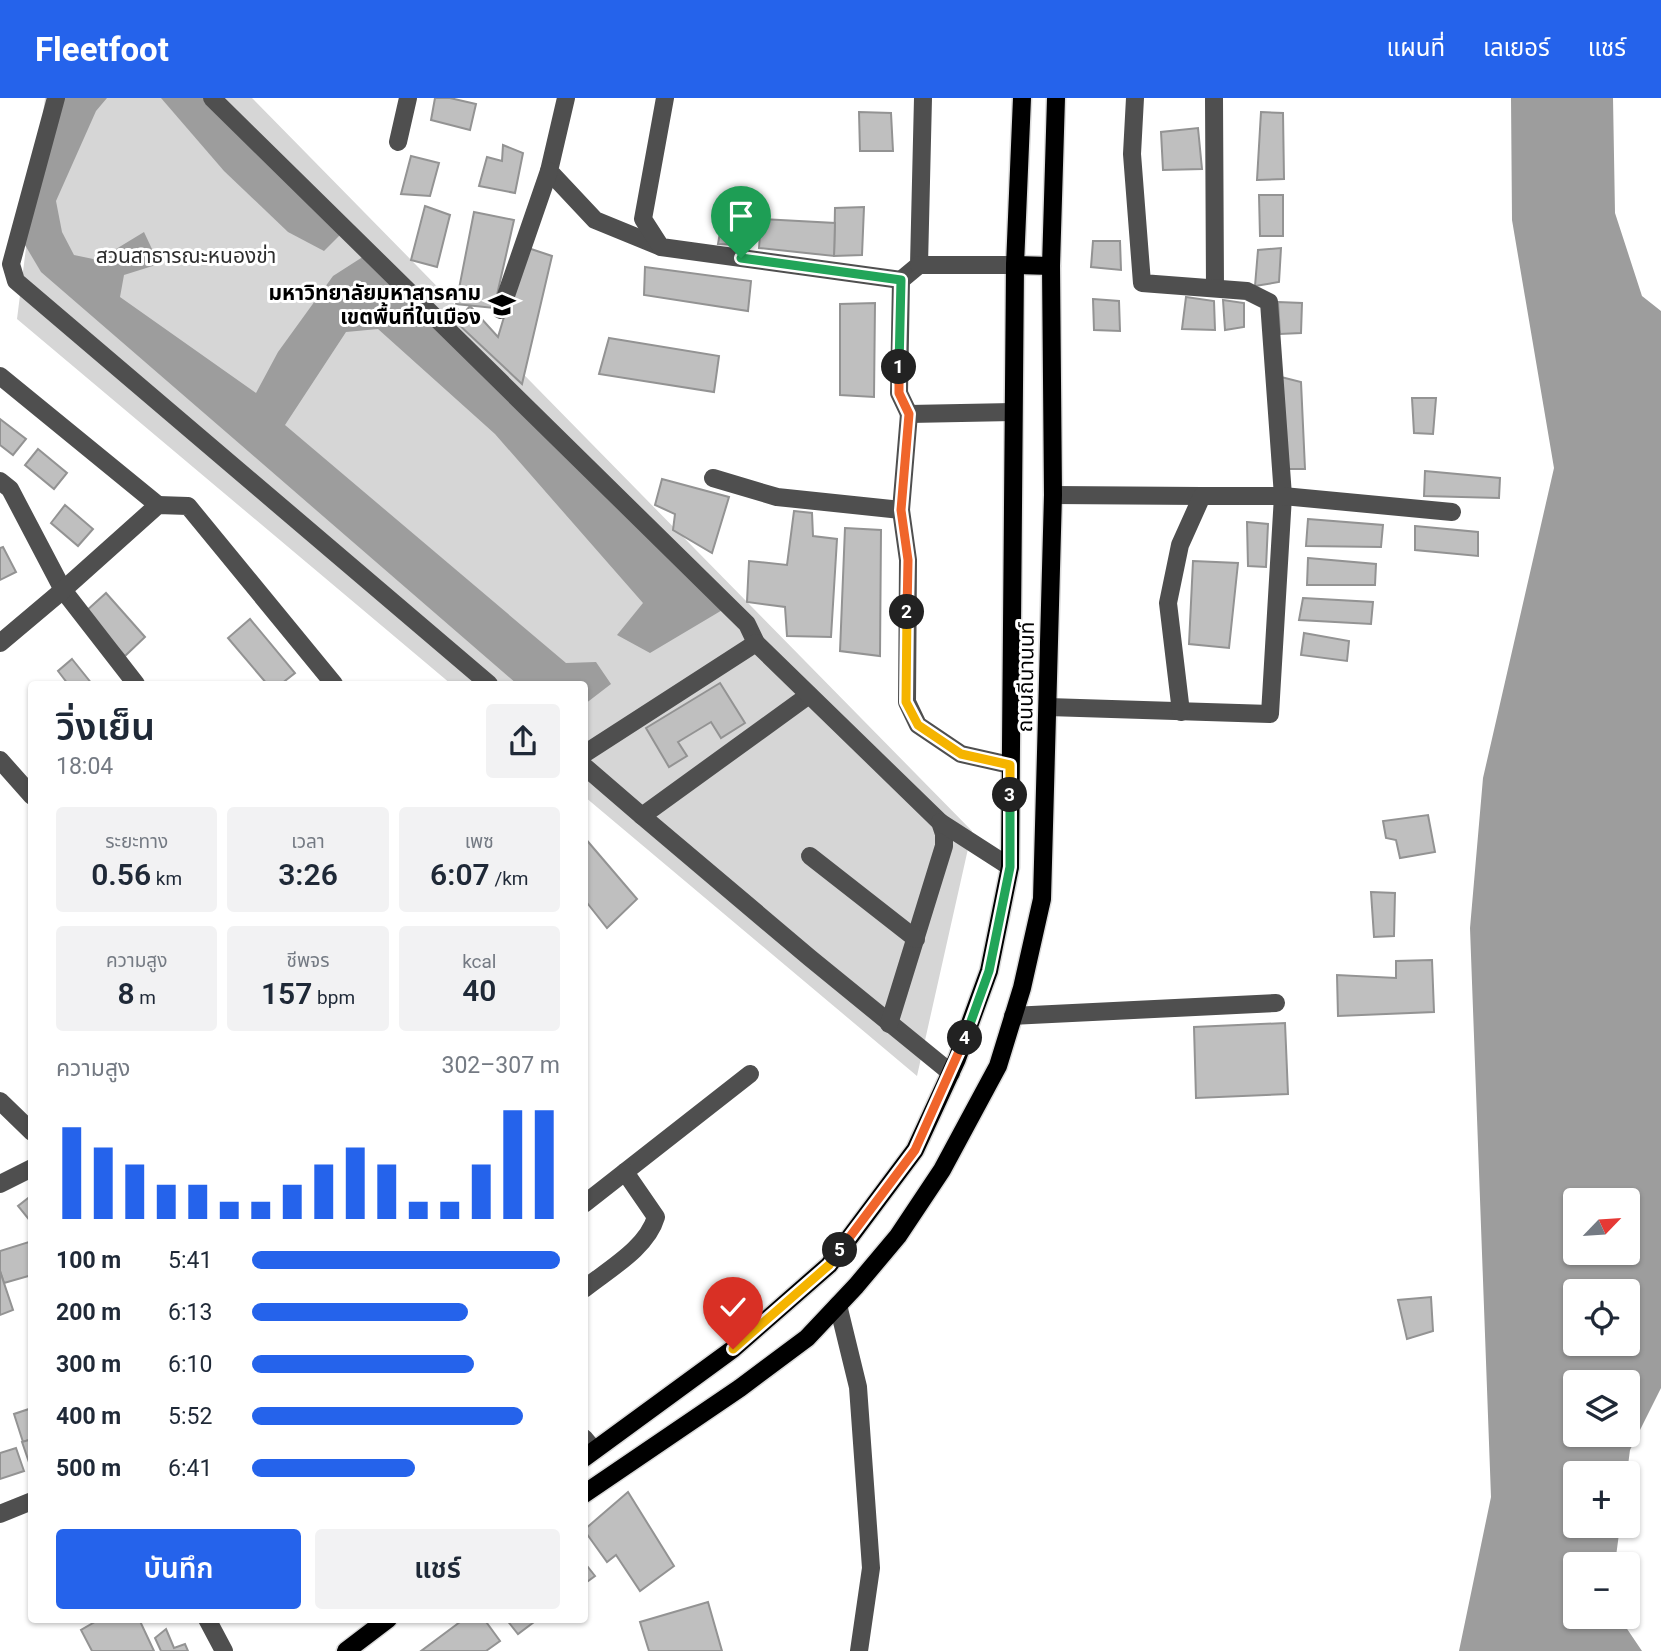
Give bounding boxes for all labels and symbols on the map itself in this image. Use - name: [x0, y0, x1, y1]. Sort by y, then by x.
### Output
- pin: [711, 186, 771, 258]
- park label: สวนสาธารณะหนองข่า: [96, 244, 276, 268]
- place label: มหาวิทยาลัยมหาสารคาม เขตพื้นที่ในเมือง: [268, 281, 481, 329]
- school or university icon: มหาวิทยาลัยมหาสารคาม เขตพื้นที่ในเมือง: [487, 290, 517, 320]
- pin: 1: [881, 350, 916, 384]
- pin: 2: [890, 594, 925, 630]
- street label: ถนนถีนานนท์: [1013, 621, 1039, 733]
- pin: 3: [992, 778, 1028, 812]
- pin: 4: [948, 1020, 982, 1056]
- north arrow: [1563, 1188, 1640, 1265]
- pin: 5: [822, 1232, 858, 1268]
- pin: [703, 1277, 763, 1349]

